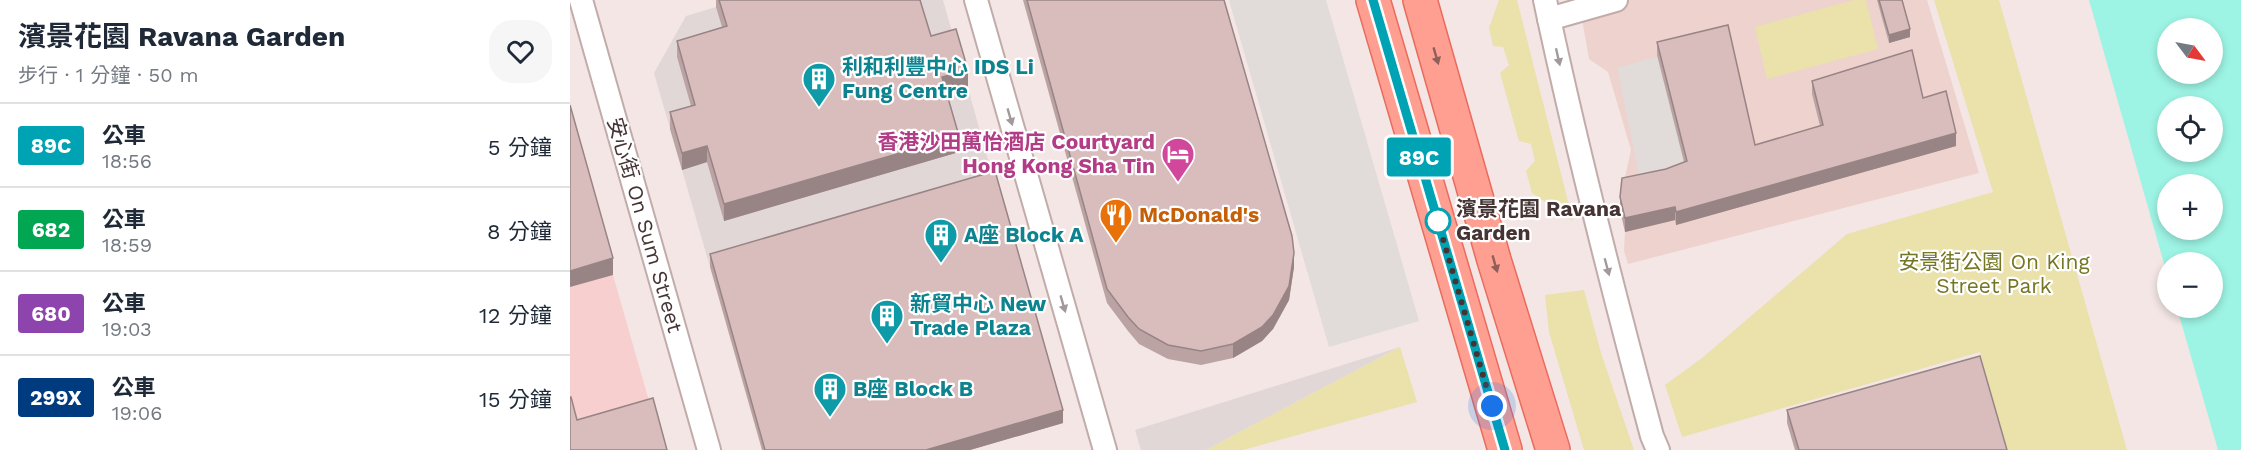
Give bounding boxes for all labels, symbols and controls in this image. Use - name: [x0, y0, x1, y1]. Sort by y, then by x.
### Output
- north arrow: [2157, 18, 2223, 84]
- map controls: [2157, 18, 2223, 318]
- text: 濱景花園 Ravana Garden: [18, 20, 345, 53]
- button: heart: [489, 20, 552, 83]
- one-way arrow: [1432, 47, 1441, 65]
- one-way arrow: [1553, 48, 1563, 66]
- place label: 利和利豐中心 IDS Li Fung Centre: [842, 54, 1034, 103]
- building icon: 利和利豐中心 IDS Li Fung Centre: [801, 61, 837, 108]
- text: 步行 · 1 分鐘 · 50 m: [18, 63, 199, 87]
- button: locate: [2157, 96, 2223, 162]
- one-way arrow: [1006, 108, 1015, 126]
- street label: 安心街 On Sum Street: [603, 114, 688, 335]
- text: 公車: [102, 123, 146, 148]
- place label: 香港沙田萬怡酒店 Courtyard Hong Kong Sha Tin: [877, 129, 1155, 178]
- text: 89C: [31, 133, 71, 158]
- text: 5 分鐘: [488, 135, 552, 160]
- hotel icon: 香港沙田萬怡酒店 Courtyard Hong Kong Sha Tin: [1160, 136, 1196, 183]
- line badge: 89C: [1384, 138, 1454, 176]
- text: 89C: [1399, 145, 1439, 170]
- text: 18:56: [102, 149, 152, 173]
- button: +: [2157, 174, 2223, 240]
- place label: 濱景花園 Ravana Garden: [1456, 196, 1622, 245]
- restaurant icon: McDonald's: [1098, 197, 1134, 244]
- place label: McDonald's: [1139, 202, 1259, 227]
- text: 公車: [102, 207, 146, 232]
- marker: 濱景花園 Ravana Garden: [1425, 208, 1451, 234]
- text: 682: [32, 217, 70, 242]
- building icon: A座 Block A: [923, 217, 959, 264]
- text: 8 分鐘: [487, 219, 552, 244]
- place label: A座 Block A: [964, 222, 1084, 247]
- text: 18:59: [102, 233, 152, 257]
- park label: 安景街公園 On King Street Park: [1898, 249, 2091, 298]
- button: −: [2157, 252, 2223, 318]
- one-way arrow: [1491, 255, 1500, 273]
- one-way arrow: [1603, 258, 1613, 276]
- text: 公車: [102, 291, 146, 316]
- place label: 新貿中心 New Trade Plaza: [910, 291, 1046, 340]
- one-way arrow: [1059, 295, 1068, 313]
- building icon: 新貿中心 New Trade Plaza: [869, 298, 905, 345]
- text: 680: [31, 301, 71, 326]
- text: 12 分鐘: [479, 303, 552, 328]
- text: 19:03: [102, 317, 152, 341]
- building icon: B座 Block B: [812, 371, 848, 418]
- text: 公車: [112, 375, 156, 400]
- place label: B座 Block B: [853, 376, 973, 401]
- text: 299X: [30, 385, 82, 410]
- text: 15 分鐘: [479, 387, 552, 412]
- your location: [1477, 391, 1507, 421]
- text: 19:06: [112, 401, 162, 425]

